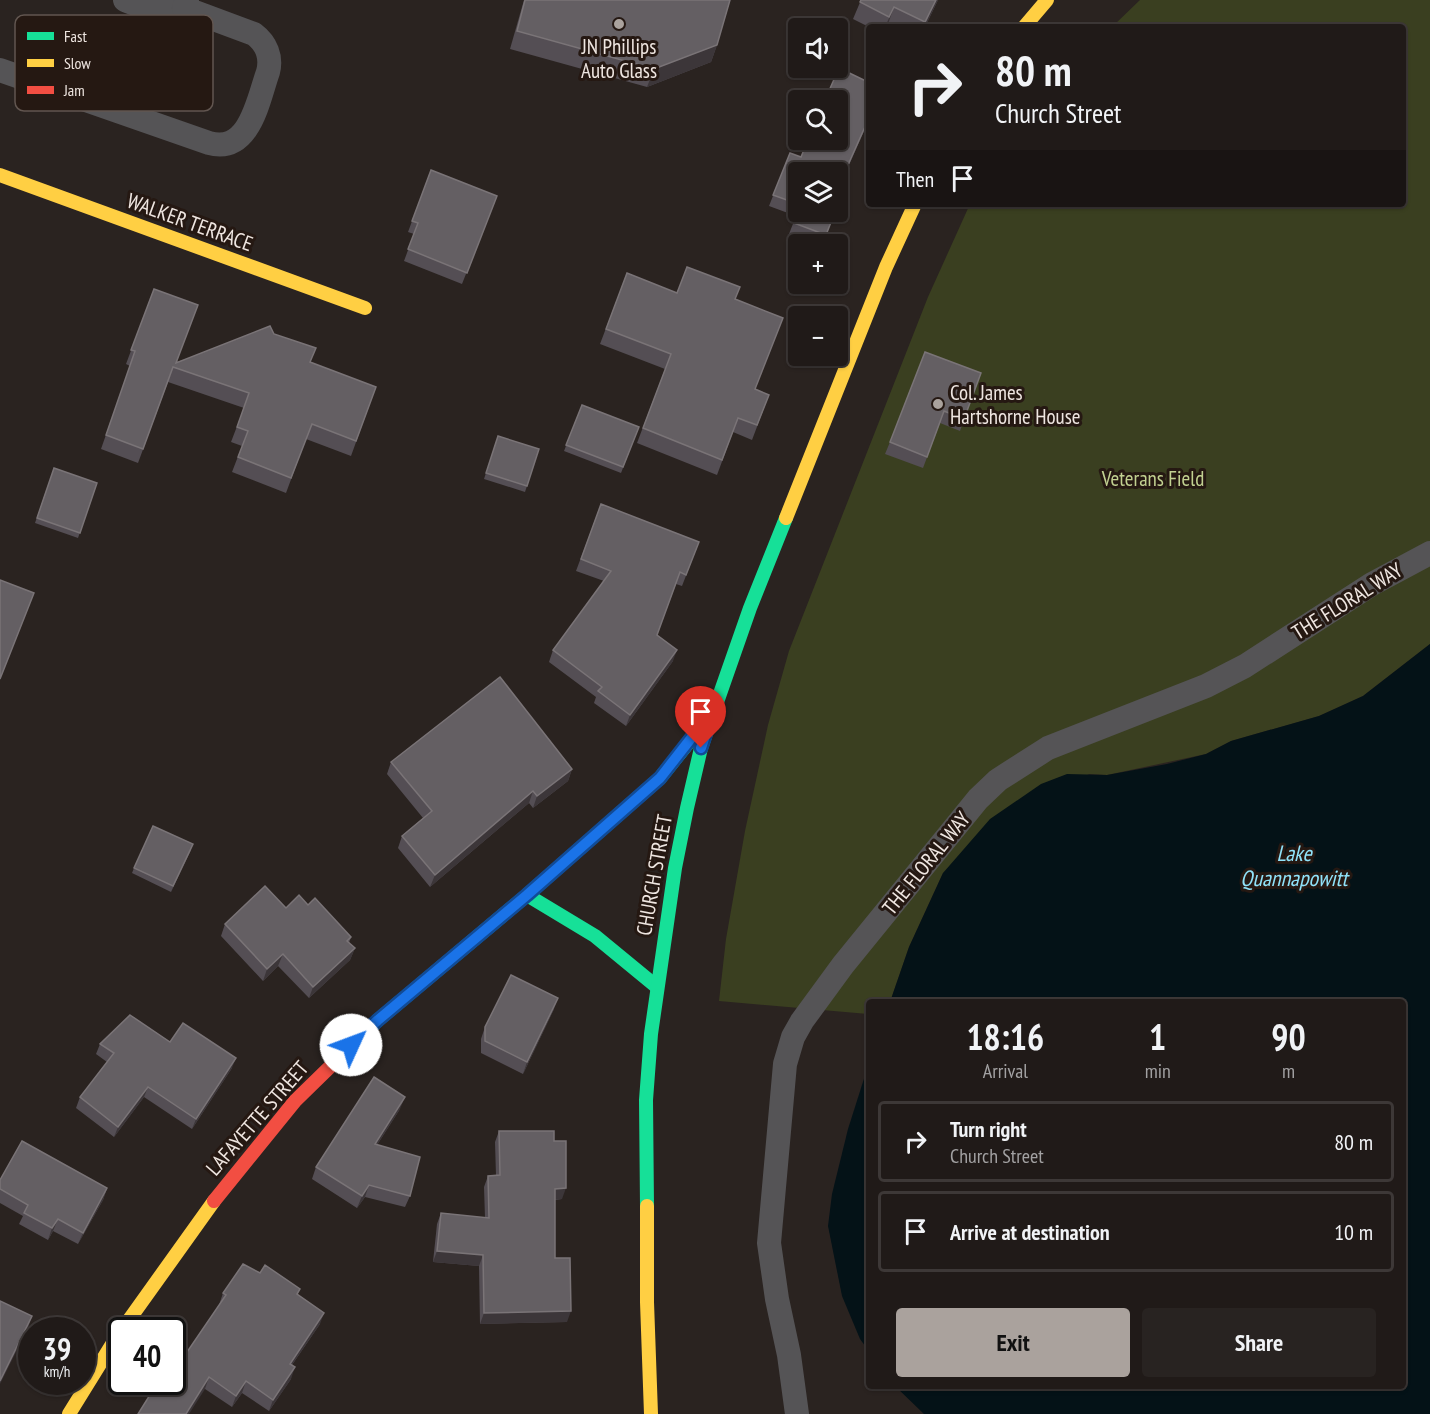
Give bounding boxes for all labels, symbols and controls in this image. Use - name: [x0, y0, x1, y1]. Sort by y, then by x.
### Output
- legend: [15, 15, 213, 111]
- marker: JN Phillips Auto Glass: [612, 17, 626, 31]
- map controls: [788, 18, 848, 366]
- button: sound: [788, 18, 848, 78]
- text: Fast: [64, 26, 87, 46]
- place label: JN Phillips Auto Glass: [581, 33, 657, 84]
- text: 80 m: [995, 43, 1072, 98]
- icon: right: [896, 48, 974, 126]
- text: Slow: [64, 53, 91, 73]
- text: Jam: [63, 80, 85, 100]
- button: search: [788, 90, 848, 150]
- text: Church Street: [995, 96, 1121, 130]
- button: layers: [788, 162, 848, 222]
- icon: arrive: [946, 162, 979, 195]
- text: Then: [896, 165, 934, 193]
- street label: WALKER TERRACE: [123, 187, 257, 257]
- button: +: [788, 234, 848, 294]
- button: −: [788, 306, 848, 366]
- place label: Col. James Hartshorne House: [950, 379, 1080, 430]
- marker: Col. James Hartshorne House: [931, 397, 945, 411]
- park label: Veterans Field: [1101, 465, 1204, 492]
- street label: THE FLORAL WAY: [1287, 556, 1408, 646]
- pin: [675, 686, 726, 748]
- icon: arrive: [684, 695, 717, 728]
- street label: THE FLORAL WAY: [876, 805, 976, 920]
- street label: CHURCH STREET: [630, 812, 678, 938]
- water label: Lake Quannapowitt: [1240, 839, 1351, 892]
- position arrow: [319, 1013, 383, 1077]
- text: 18:16: [966, 1013, 1044, 1060]
- text: 1: [1149, 1013, 1166, 1060]
- text: 90: [1271, 1013, 1306, 1060]
- street label: LAFAYETTE STREET: [200, 1055, 315, 1181]
- text: Arrival: [983, 1058, 1028, 1084]
- text: min: [1145, 1058, 1171, 1084]
- text: m: [1282, 1058, 1295, 1084]
- text: Turn right: [950, 1115, 1027, 1143]
- icon: right: [899, 1125, 932, 1158]
- text: 80 m: [1334, 1128, 1373, 1156]
- text: Church Street: [950, 1143, 1044, 1169]
- icon: arrive: [899, 1215, 932, 1248]
- text: Arrive at destination: [950, 1218, 1110, 1246]
- text: 10 m: [1334, 1218, 1373, 1246]
- button: Exit: [896, 1308, 1130, 1377]
- button: Share: [1142, 1308, 1376, 1377]
- speed limit sign: 40: [108, 1317, 186, 1395]
- text: 39: [43, 1329, 71, 1368]
- text: km/h: [44, 1362, 70, 1381]

